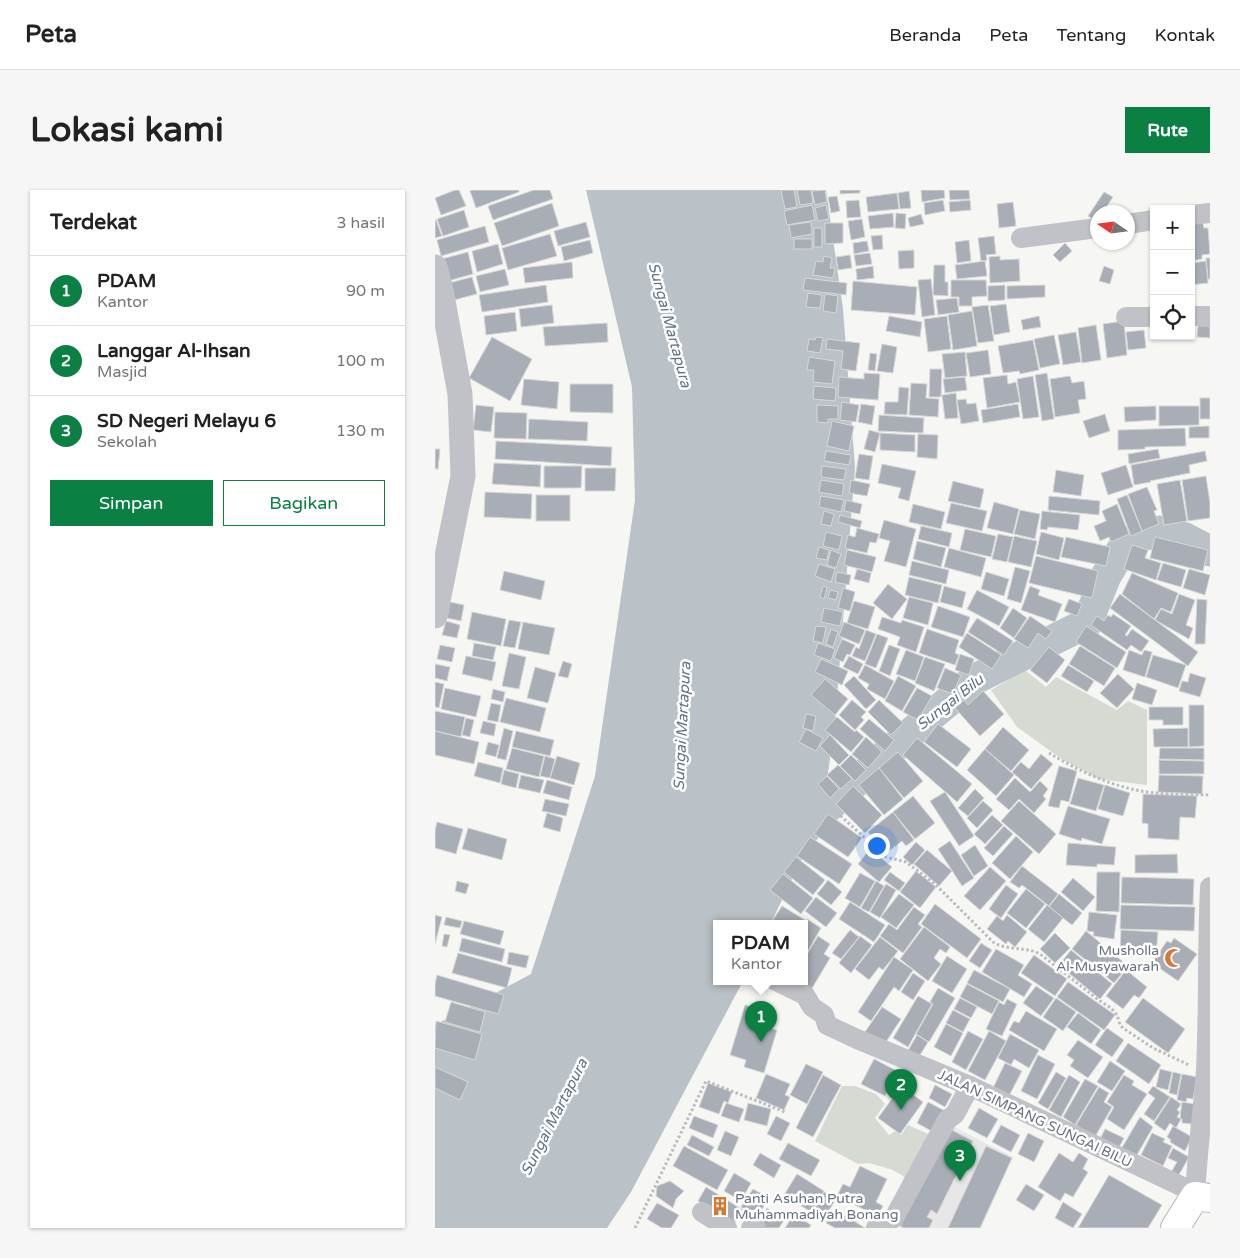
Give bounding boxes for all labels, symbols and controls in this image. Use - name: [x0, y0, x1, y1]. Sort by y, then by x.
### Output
- text: Peta: [25, 20, 77, 49]
- text: Beranda: [889, 24, 961, 46]
- text: Peta: [989, 24, 1028, 46]
- text: Tentang: [1056, 24, 1126, 46]
- text: Kontak: [1154, 24, 1215, 46]
- button: Rute: [1125, 107, 1210, 153]
- text: Lokasi kami: [30, 109, 224, 151]
- north arrow: [1090, 205, 1135, 250]
- map controls: [1150, 205, 1195, 340]
- button: +: [1150, 205, 1195, 250]
- text: Terdekat: [50, 210, 137, 235]
- text: 3 hasil: [336, 213, 385, 233]
- button: −: [1150, 250, 1195, 295]
- water label: Sungai Martapura: [645, 261, 695, 390]
- text: PDAM: [97, 270, 156, 292]
- text: 1: [61, 281, 71, 301]
- text: 90 m: [346, 281, 385, 301]
- text: Kantor: [97, 292, 148, 312]
- button: locate: [1150, 295, 1195, 340]
- text: Langgar Al-Ihsan: [97, 340, 251, 362]
- text: 2: [61, 351, 71, 371]
- text: 100 m: [336, 351, 385, 371]
- text: Masjid: [97, 362, 147, 382]
- text: SD Negeri Melayu 6: [97, 410, 276, 432]
- text: 3: [61, 421, 71, 441]
- text: 130 m: [336, 421, 385, 441]
- text: Sekolah: [97, 432, 157, 452]
- button: Simpan: [50, 480, 213, 526]
- button: Bagikan: [223, 480, 385, 526]
- water label: Sungai Martapura: [670, 661, 694, 791]
- water label: Sungai Bilu: [913, 670, 988, 734]
- your location: [864, 833, 890, 859]
- popup: [713, 920, 808, 985]
- text: PDAM: [731, 932, 790, 954]
- place label: Musholla Al-Musyawarah: [1056, 942, 1159, 975]
- mosque icon: Musholla Al-Musyawarah: [1163, 947, 1185, 969]
- text: Kantor: [731, 954, 782, 974]
- pin: 1: [745, 1001, 777, 1042]
- water label: Sungai Martapura: [517, 1055, 591, 1178]
- street label: JALAN SIMPANG SUNGAI BILU: [935, 1066, 1135, 1171]
- pin: 2: [885, 1069, 917, 1110]
- pin: 3: [944, 1140, 976, 1181]
- place label: Panti Asuhan Putra Muhammadiyah Bonang: [735, 1190, 899, 1223]
- building icon: Panti Asuhan Putra Muhammadiyah Bonang: [709, 1195, 731, 1217]

